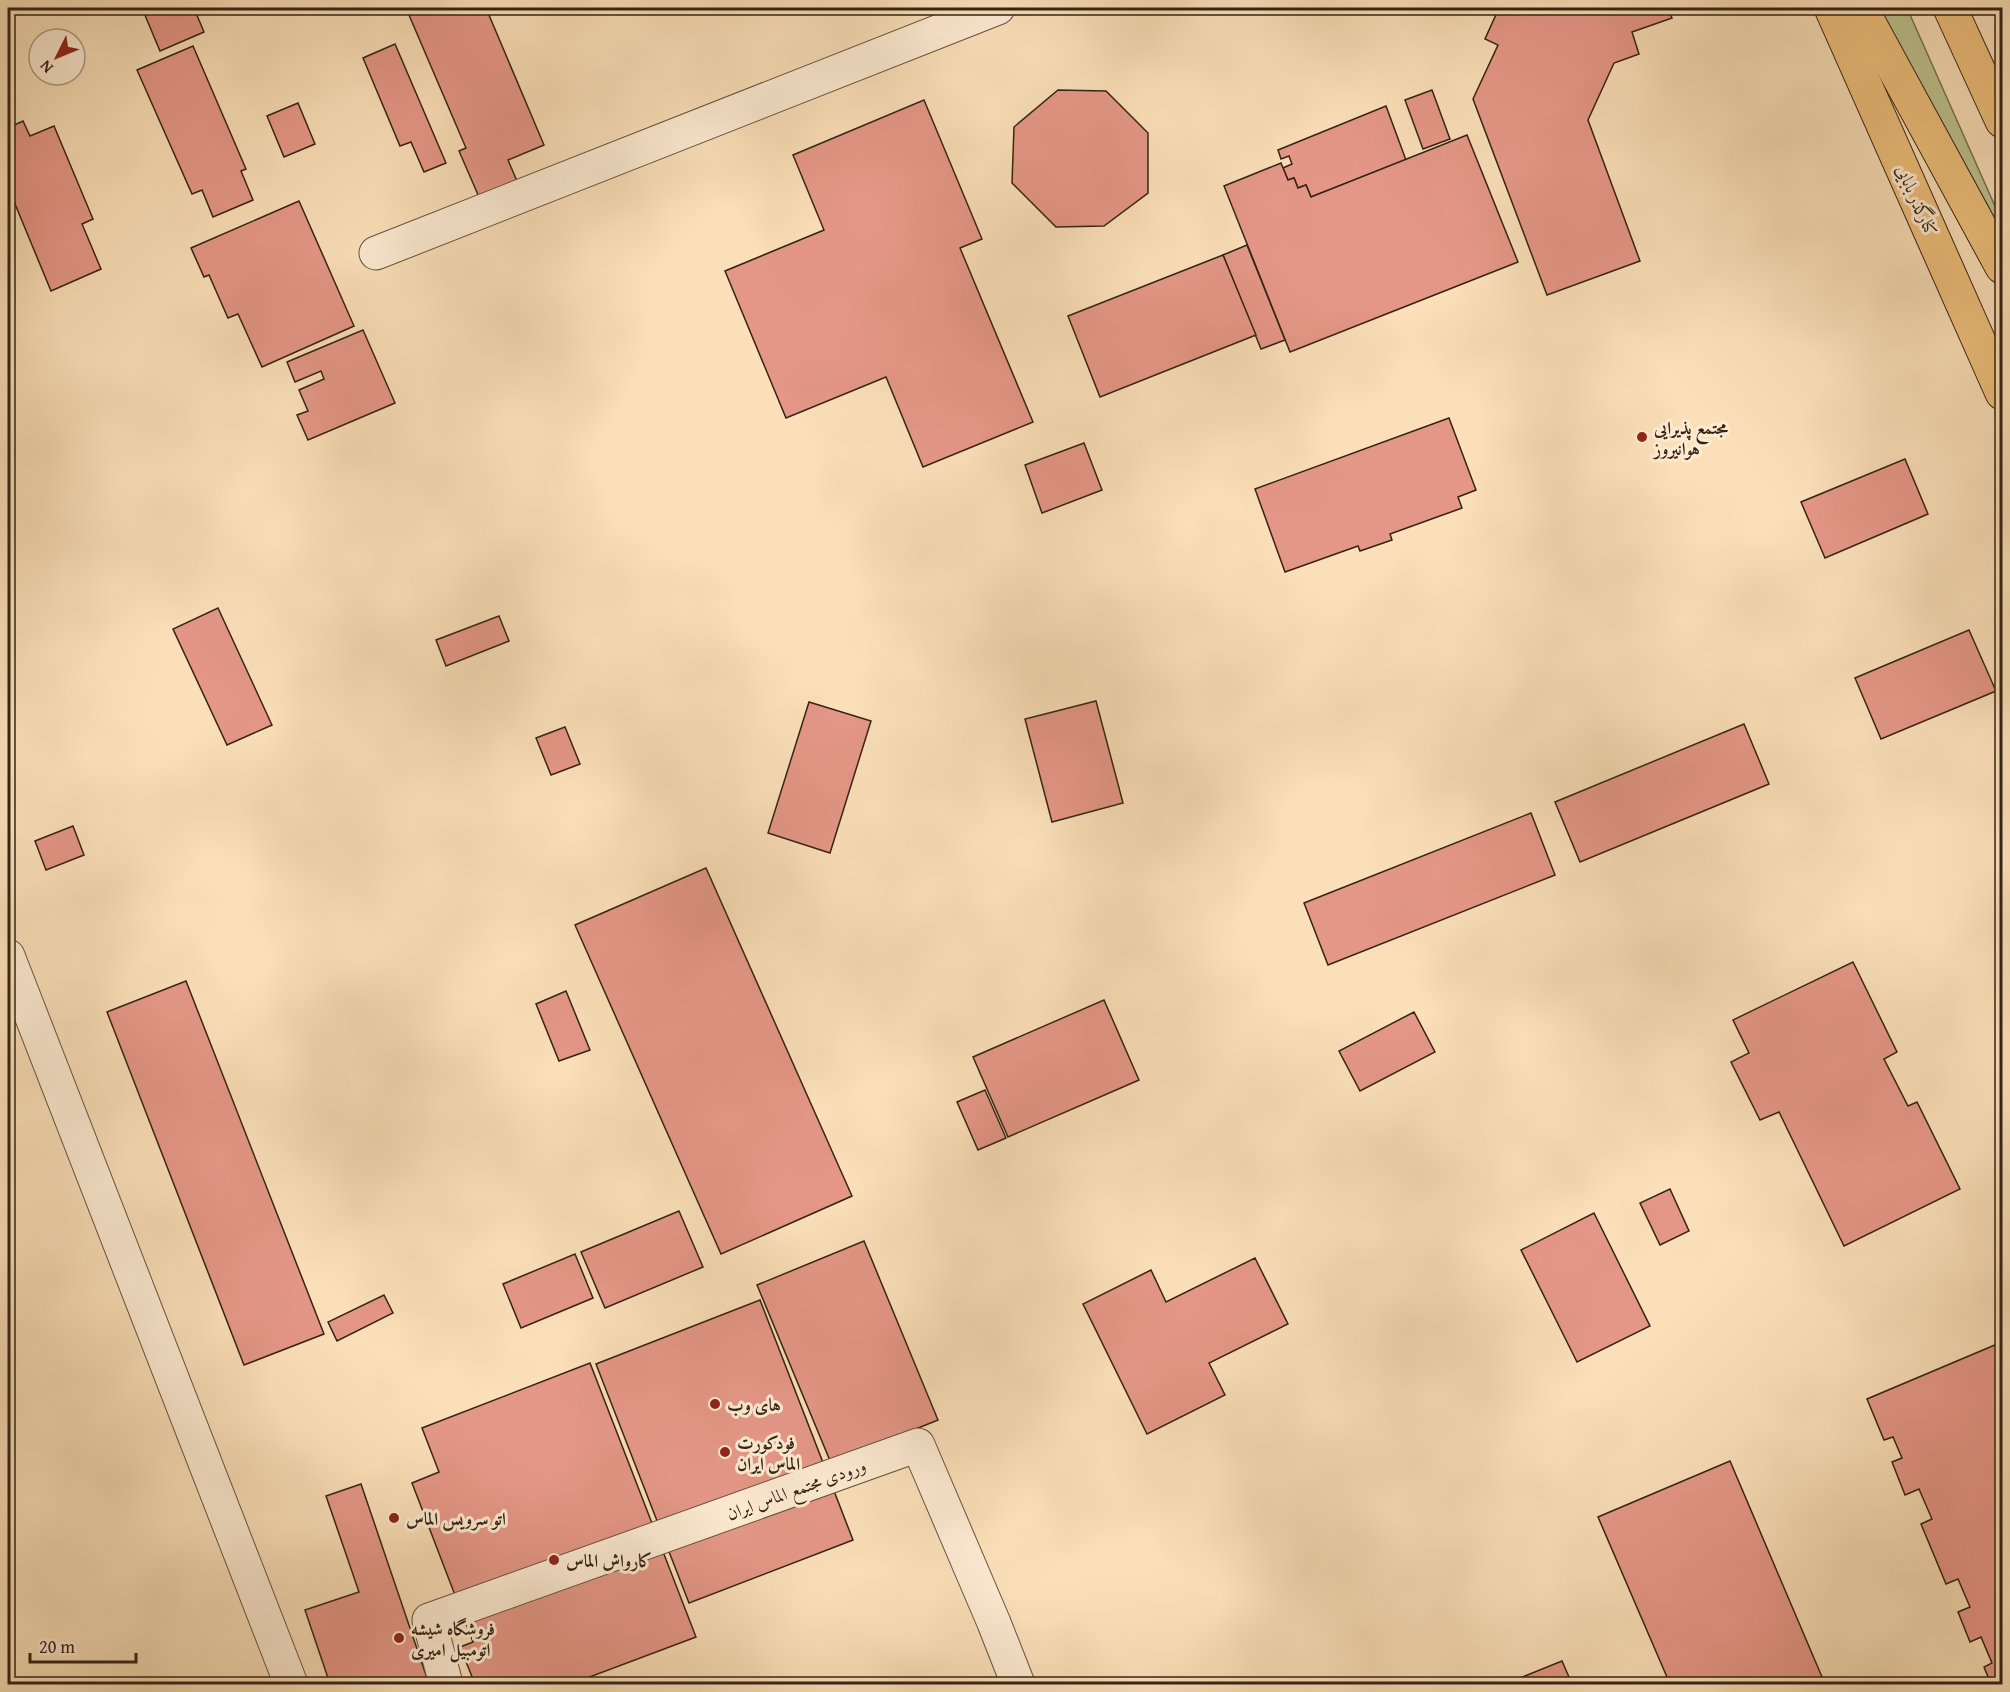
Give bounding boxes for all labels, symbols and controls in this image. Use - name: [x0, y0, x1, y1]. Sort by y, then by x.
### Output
- north arrow: [27, 27, 87, 87]
- text: N: [33, 55, 58, 79]
- street label: کنارگذر بابایی: [1889, 160, 1945, 240]
- place label: مجتمع پذیرایی هوانیروز: [1652, 414, 1729, 462]
- marker: مجتمع پذیرایی هوانیروز: [1635, 430, 1649, 444]
- place label: های وب: [727, 1391, 781, 1418]
- marker: های وب: [708, 1397, 722, 1411]
- place label: فودکورت الماس ایران: [737, 1429, 800, 1477]
- marker: فودکورت الماس ایران: [718, 1445, 732, 1459]
- street label: ورودی مجتمع الماس ایران: [722, 1451, 871, 1530]
- place label: اتو سرویس الماس: [406, 1505, 506, 1532]
- marker: اتو سرویس الماس: [387, 1511, 401, 1525]
- place label: کارواش الماس: [566, 1547, 652, 1574]
- marker: کارواش الماس: [547, 1553, 561, 1567]
- place label: فروشگاه شیشه اتومبیل امیری: [411, 1615, 495, 1663]
- scale bar: [30, 1626, 136, 1664]
- marker: فروشگاه شیشه اتومبیل امیری: [392, 1631, 406, 1645]
- text: 20 m: [39, 1633, 75, 1660]

